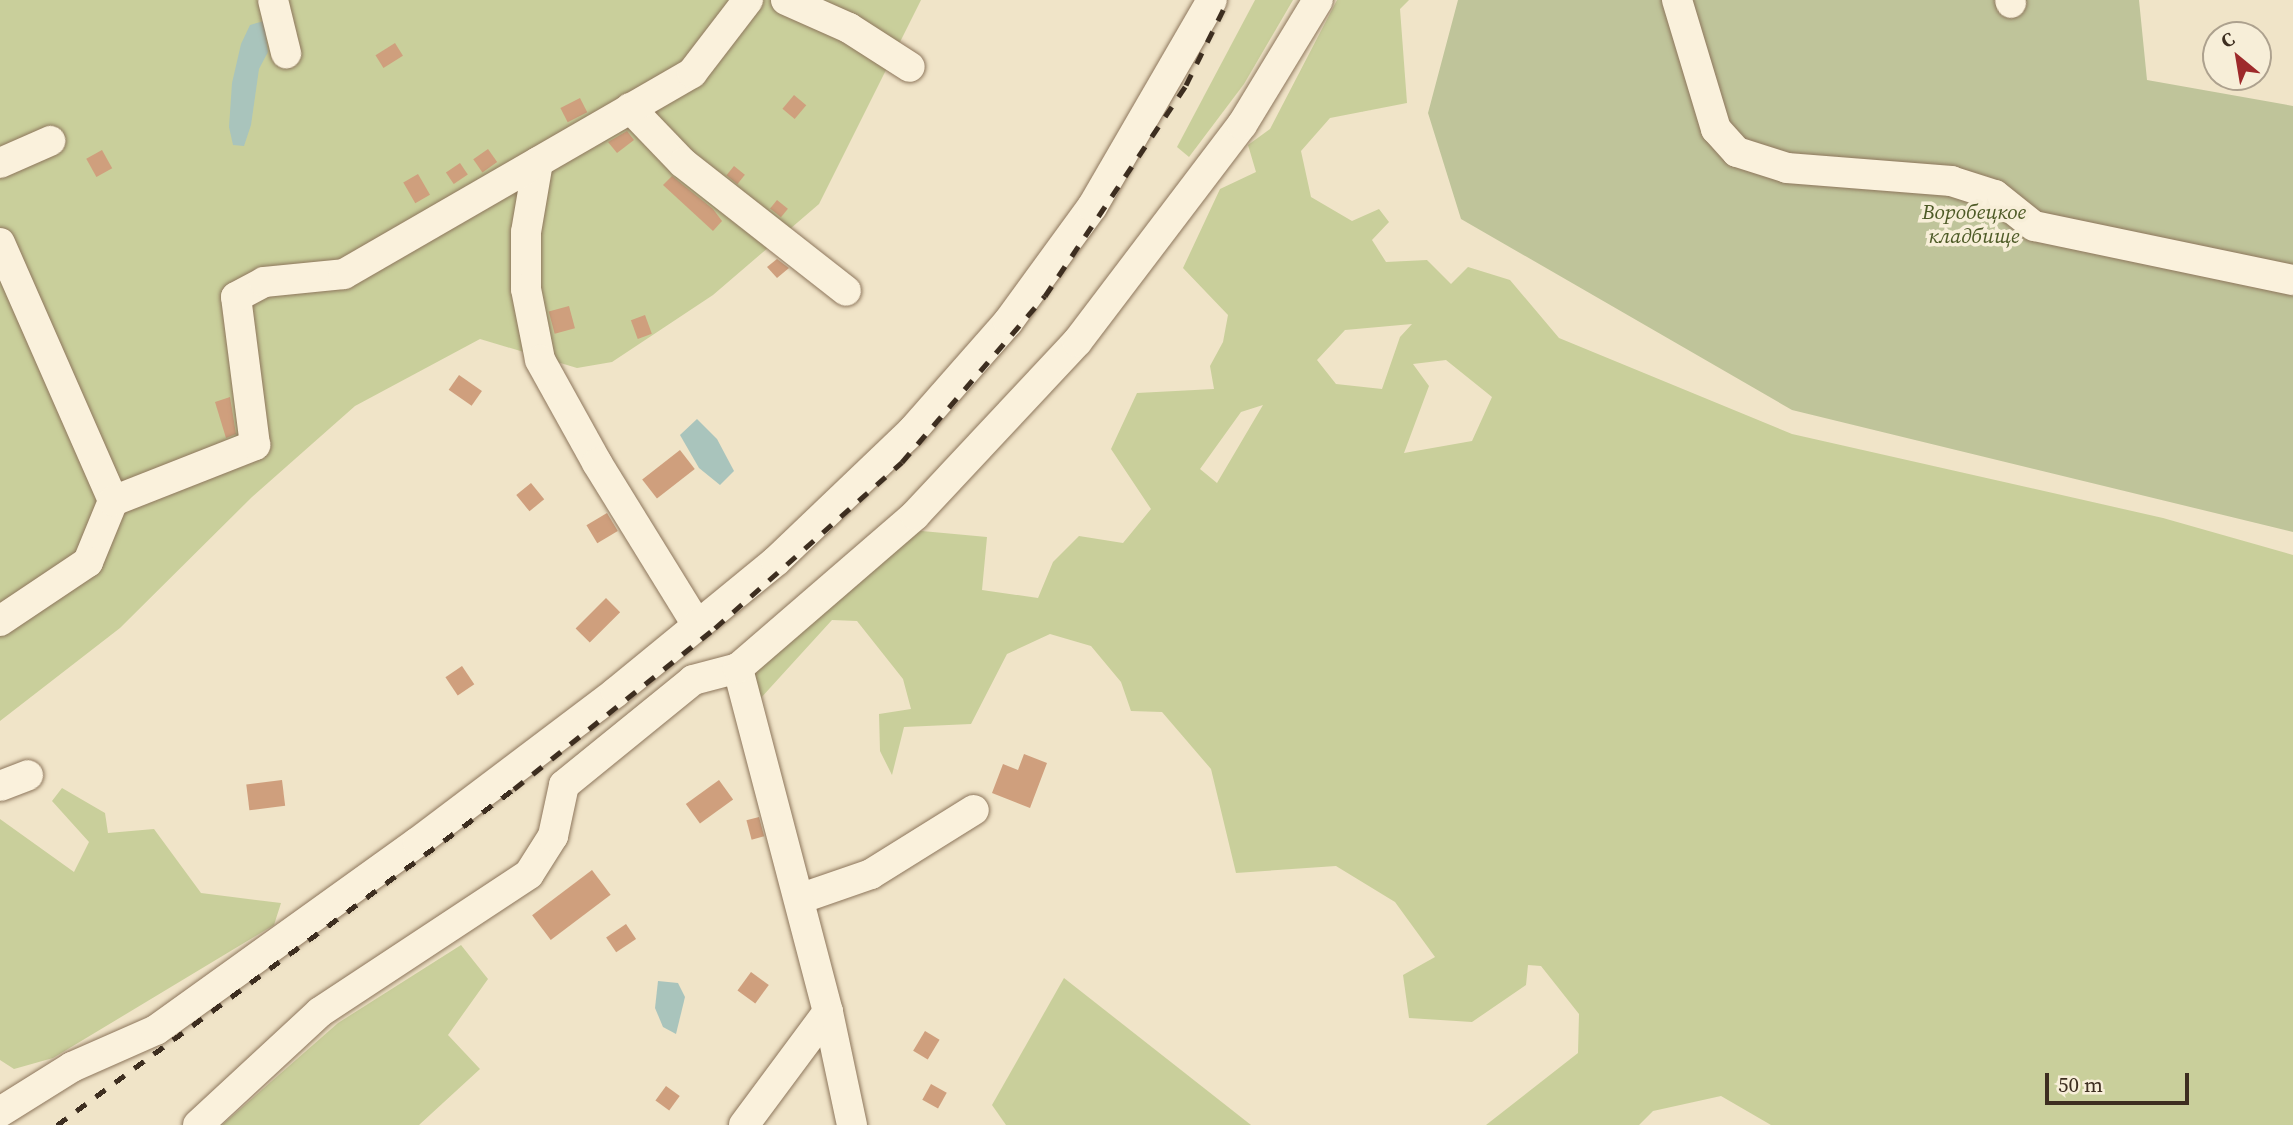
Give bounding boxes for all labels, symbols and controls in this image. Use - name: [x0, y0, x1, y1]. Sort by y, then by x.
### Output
- north arrow: [2202, 21, 2272, 91]
- text: С: [2216, 25, 2239, 54]
- park label: Воробецкое кладбище: [1922, 199, 2026, 249]
- scale bar: [2048, 1058, 2192, 1102]
- text: 50 m: [2058, 1070, 2103, 1099]

